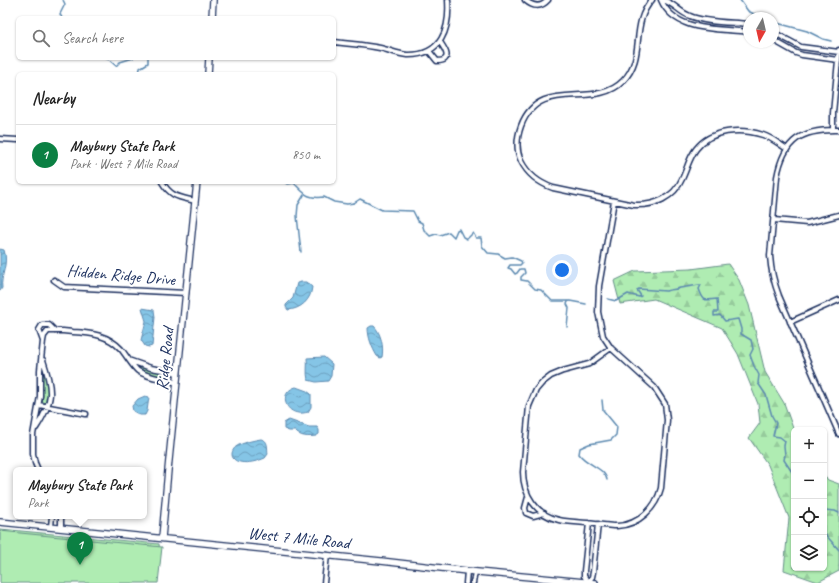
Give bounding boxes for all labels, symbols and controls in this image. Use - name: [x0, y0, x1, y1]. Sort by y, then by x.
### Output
- north arrow: [743, 12, 779, 48]
- search box: [16, 16, 336, 60]
- icon: search: [30, 27, 52, 49]
- text: Search here: [62, 29, 123, 48]
- text: Nearby: [32, 88, 75, 109]
- text: Maybury State Park: [70, 137, 174, 156]
- text: 1: [42, 147, 48, 163]
- text: 850 m: [292, 147, 320, 163]
- text: Park · West 7 Mile Road: [70, 156, 177, 172]
- street label: Hidden Ridge Drive: [66, 260, 177, 290]
- your location: [552, 260, 572, 280]
- street label: Ridge Road: [151, 324, 179, 392]
- map controls: [791, 427, 827, 571]
- button: +: [791, 427, 827, 463]
- button: −: [791, 463, 827, 499]
- popup: [13, 467, 147, 519]
- text: Maybury State Park: [28, 476, 132, 495]
- text: Park: [28, 495, 48, 511]
- button: locate: [791, 499, 827, 535]
- street label: West 7 Mile Road: [247, 522, 354, 554]
- pin: 1: [67, 532, 93, 565]
- button: layers: [791, 535, 827, 571]

